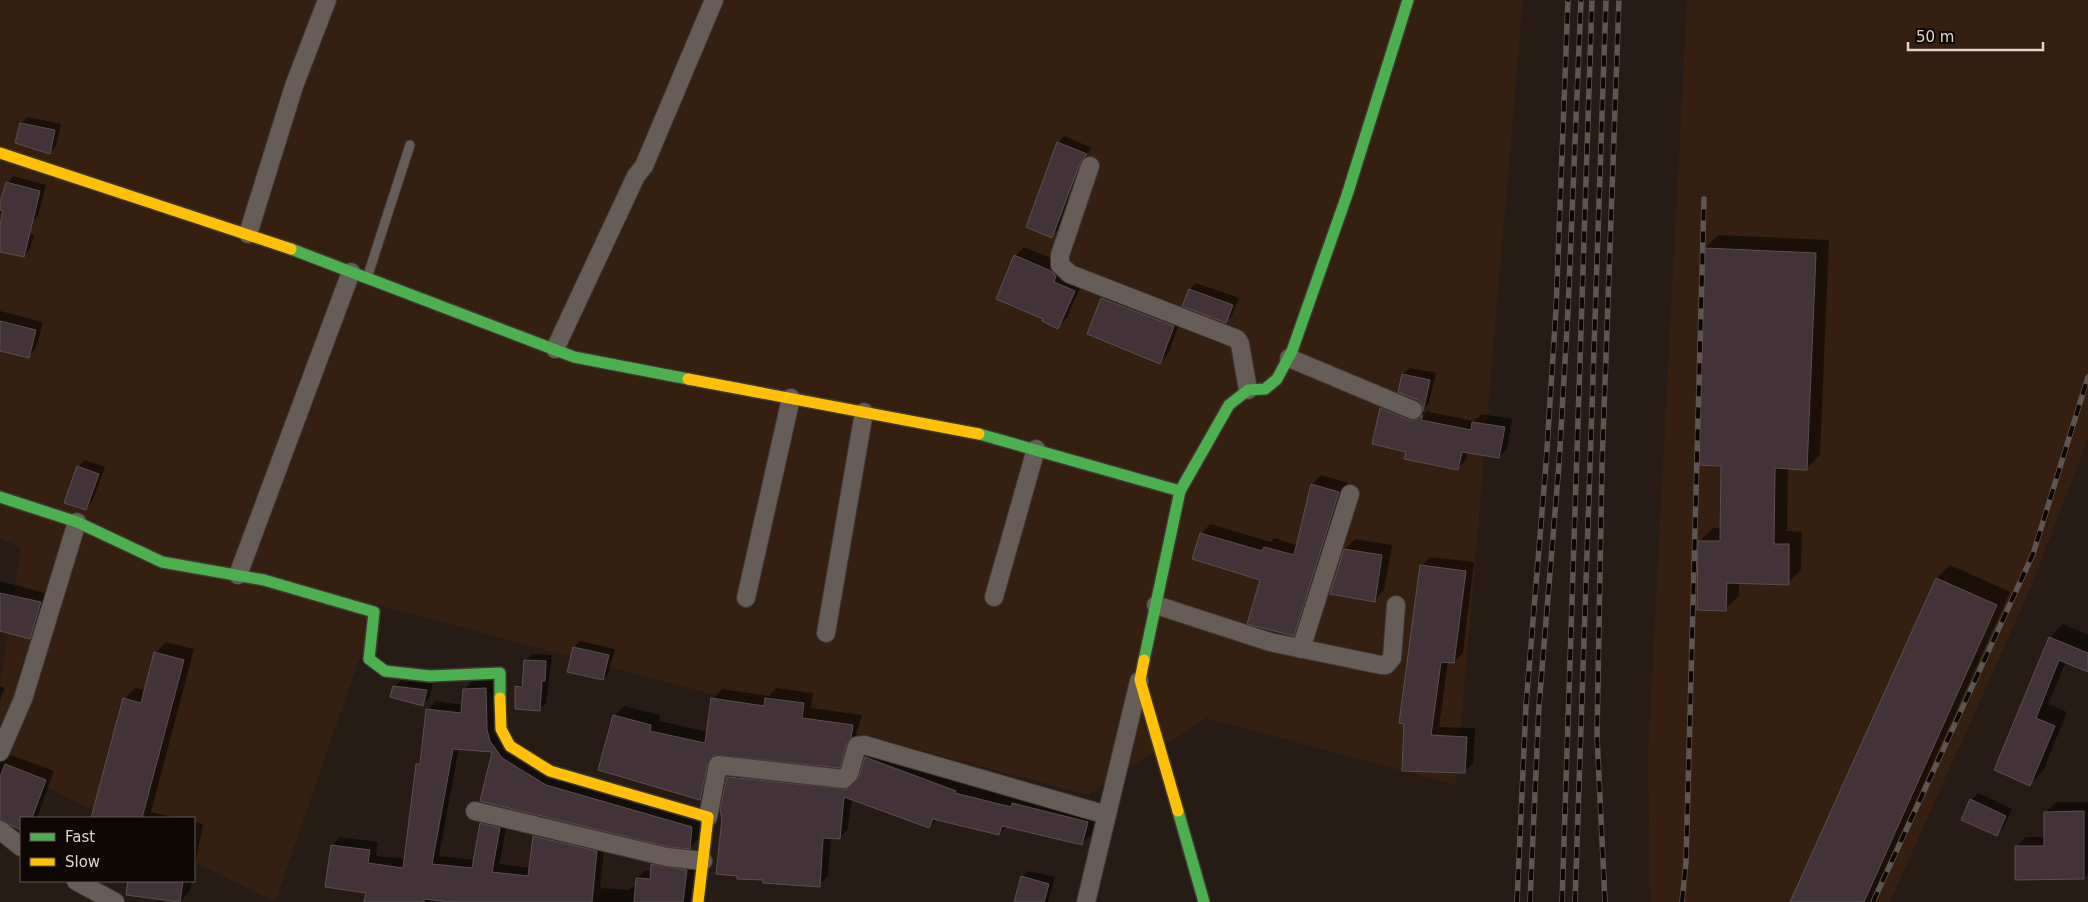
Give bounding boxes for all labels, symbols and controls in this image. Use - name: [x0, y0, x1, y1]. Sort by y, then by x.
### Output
- scale bar: [1908, 20, 2043, 52]
- text: 50 m: [1916, 28, 1954, 46]
- legend: [20, 817, 195, 882]
- text: Fast: [65, 828, 95, 846]
- text: Slow: [65, 853, 100, 871]

